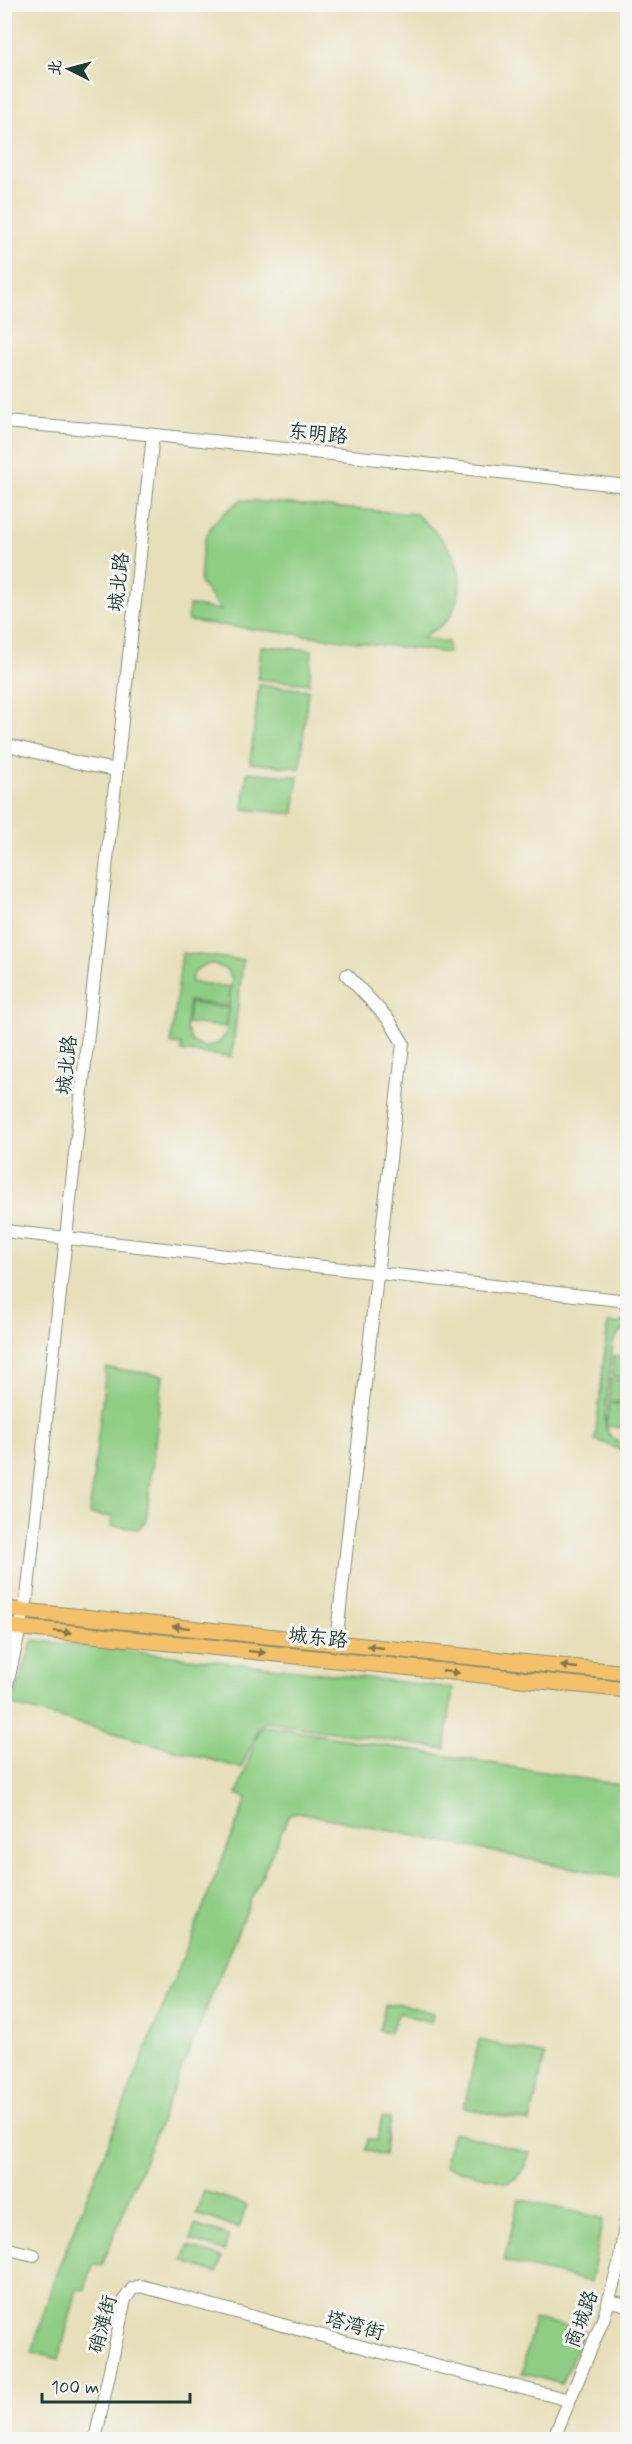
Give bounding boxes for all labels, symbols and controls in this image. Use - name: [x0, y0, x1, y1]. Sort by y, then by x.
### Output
- north arrow: [39, 39, 99, 99]
- text: 北: [44, 59, 67, 77]
- street label: 东明路: [287, 418, 350, 451]
- street label: 城北路: [103, 550, 136, 613]
- street label: 城北路: [51, 1033, 84, 1096]
- one-way arrow: [172, 1622, 191, 1632]
- street label: 城东路: [287, 1622, 350, 1655]
- one-way arrow: [53, 1627, 72, 1637]
- one-way arrow: [366, 1642, 385, 1652]
- one-way arrow: [247, 1647, 266, 1657]
- one-way arrow: [560, 1662, 579, 1672]
- one-way arrow: [441, 1667, 460, 1676]
- street label: 商城路: [559, 2286, 606, 2352]
- street label: 硝滩街: [83, 2292, 124, 2357]
- street label: 塔湾街: [322, 2306, 387, 2347]
- scale bar: [42, 2366, 190, 2404]
- text: 100 m: [51, 2376, 99, 2400]

